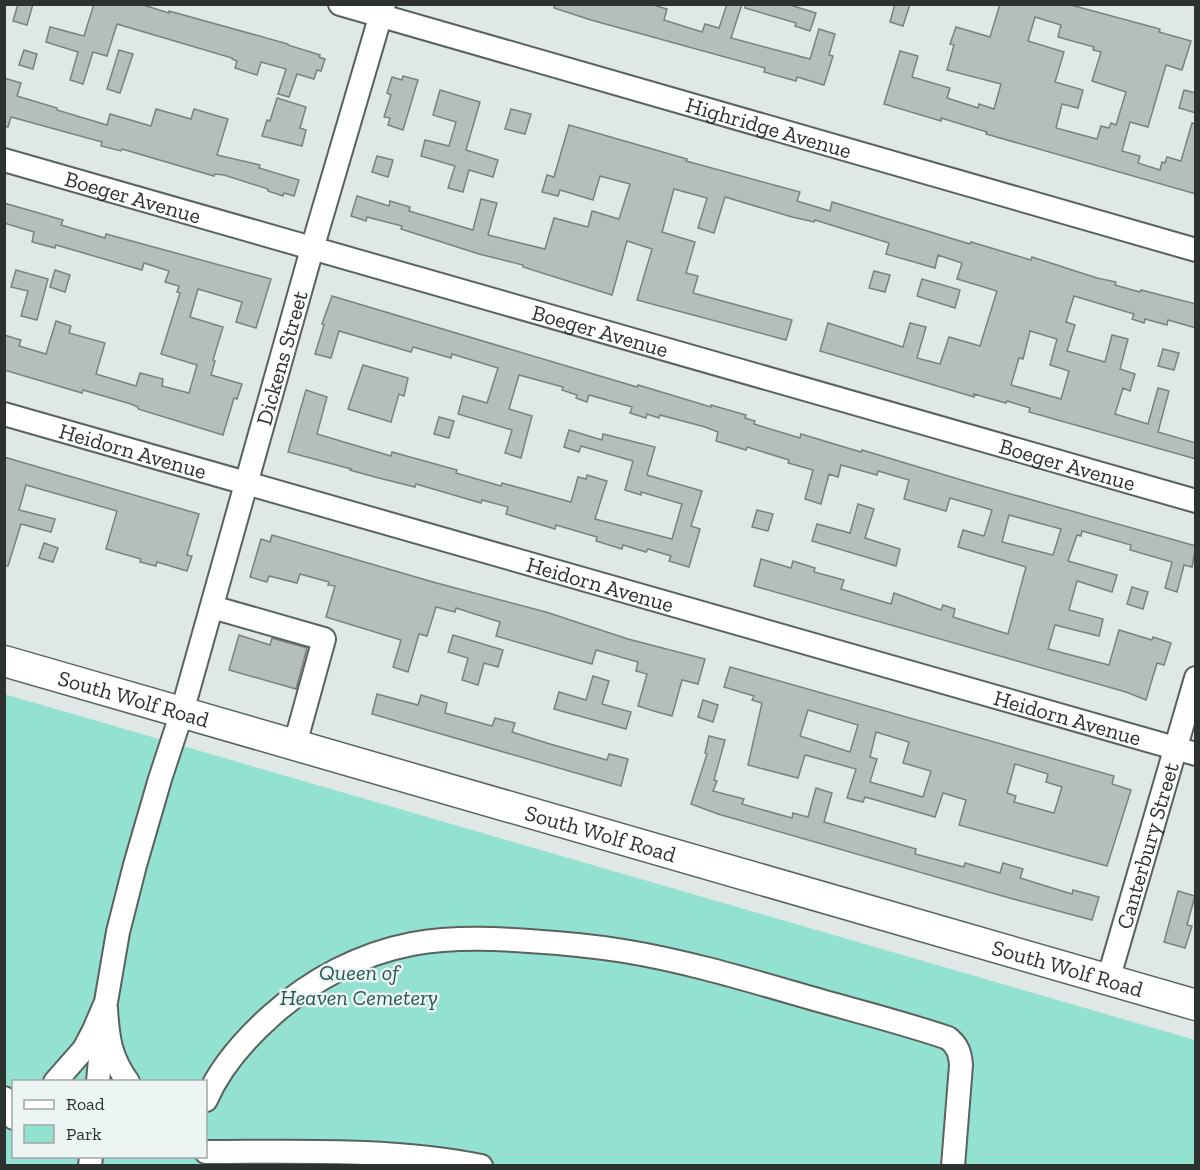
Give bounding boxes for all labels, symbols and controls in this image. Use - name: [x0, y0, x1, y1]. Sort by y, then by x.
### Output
- street label: Highridge Avenue: [683, 91, 855, 164]
- street label: Boeger Avenue: [62, 165, 204, 229]
- street label: Dickens Street: [250, 287, 313, 428]
- street label: Boeger Avenue: [529, 298, 671, 363]
- street label: Heidorn Avenue: [56, 417, 210, 485]
- street label: Boeger Avenue: [996, 432, 1139, 496]
- street label: Heidorn Avenue: [523, 550, 677, 618]
- street label: South Wolf Road: [55, 664, 212, 733]
- street label: Heidorn Avenue: [991, 684, 1144, 751]
- street label: Canterbury Street: [1110, 758, 1184, 932]
- street label: South Wolf Road: [522, 799, 679, 868]
- street label: South Wolf Road: [989, 933, 1146, 1003]
- park label: Queen of Heaven Cemetery: [280, 959, 438, 1011]
- legend: [12, 1080, 207, 1158]
- text: Road: [66, 1093, 105, 1115]
- text: Park: [66, 1123, 102, 1145]

